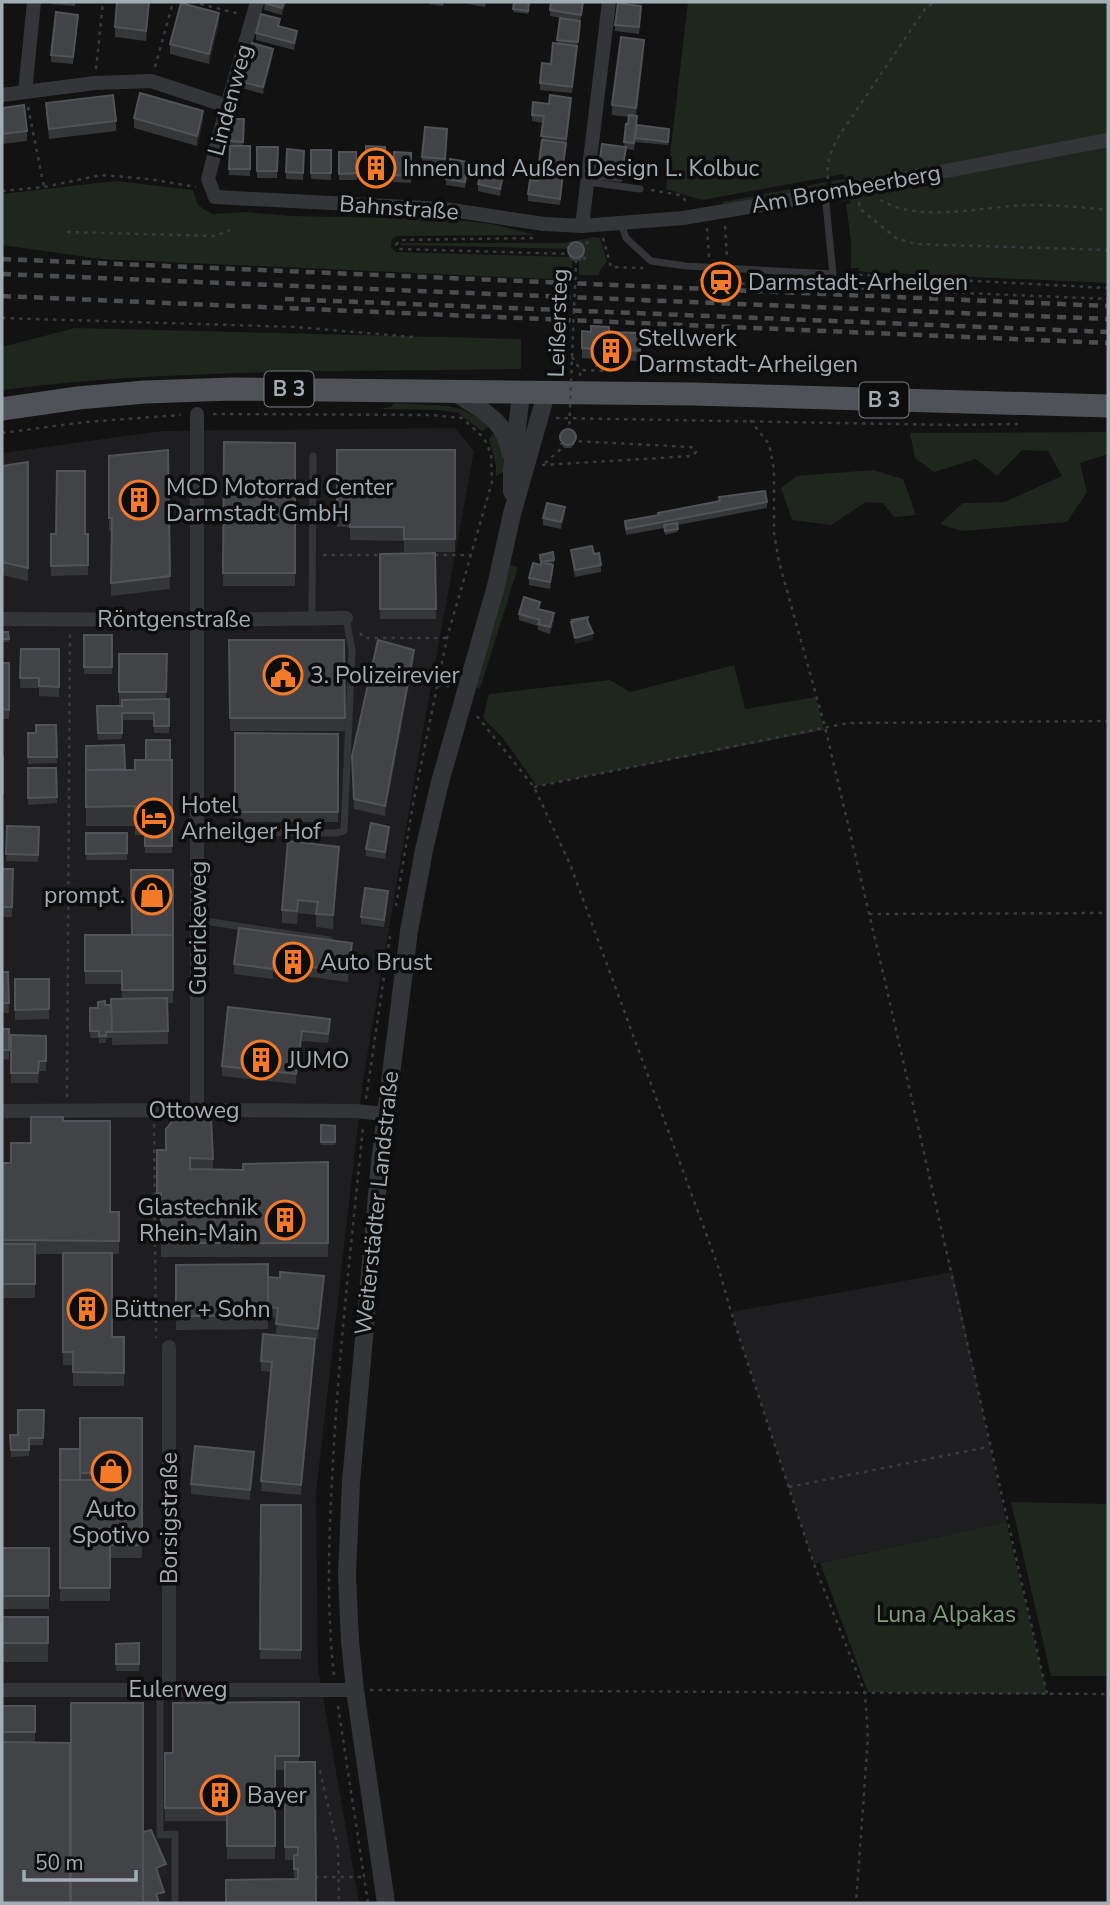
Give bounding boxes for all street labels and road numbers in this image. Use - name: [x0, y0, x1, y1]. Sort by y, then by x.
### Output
- street label: Lindenweg: [200, 41, 260, 159]
- street label: Am Brombeerberg: [749, 157, 943, 221]
- street label: Bahnstraße: [338, 188, 460, 228]
- street label: Leißersteg: [541, 268, 575, 378]
- road number: B 3: [264, 372, 314, 406]
- road number: B 3: [860, 382, 908, 418]
- street label: Röntgenstraße: [97, 604, 251, 635]
- street label: Guerickeweg: [183, 861, 214, 995]
- street label: Weiterstädter Landstraße: [348, 1069, 406, 1337]
- street label: Ottoweg: [149, 1095, 239, 1126]
- street label: Borsigstraße: [154, 1452, 185, 1584]
- street label: Eulerweg: [128, 1674, 228, 1705]

